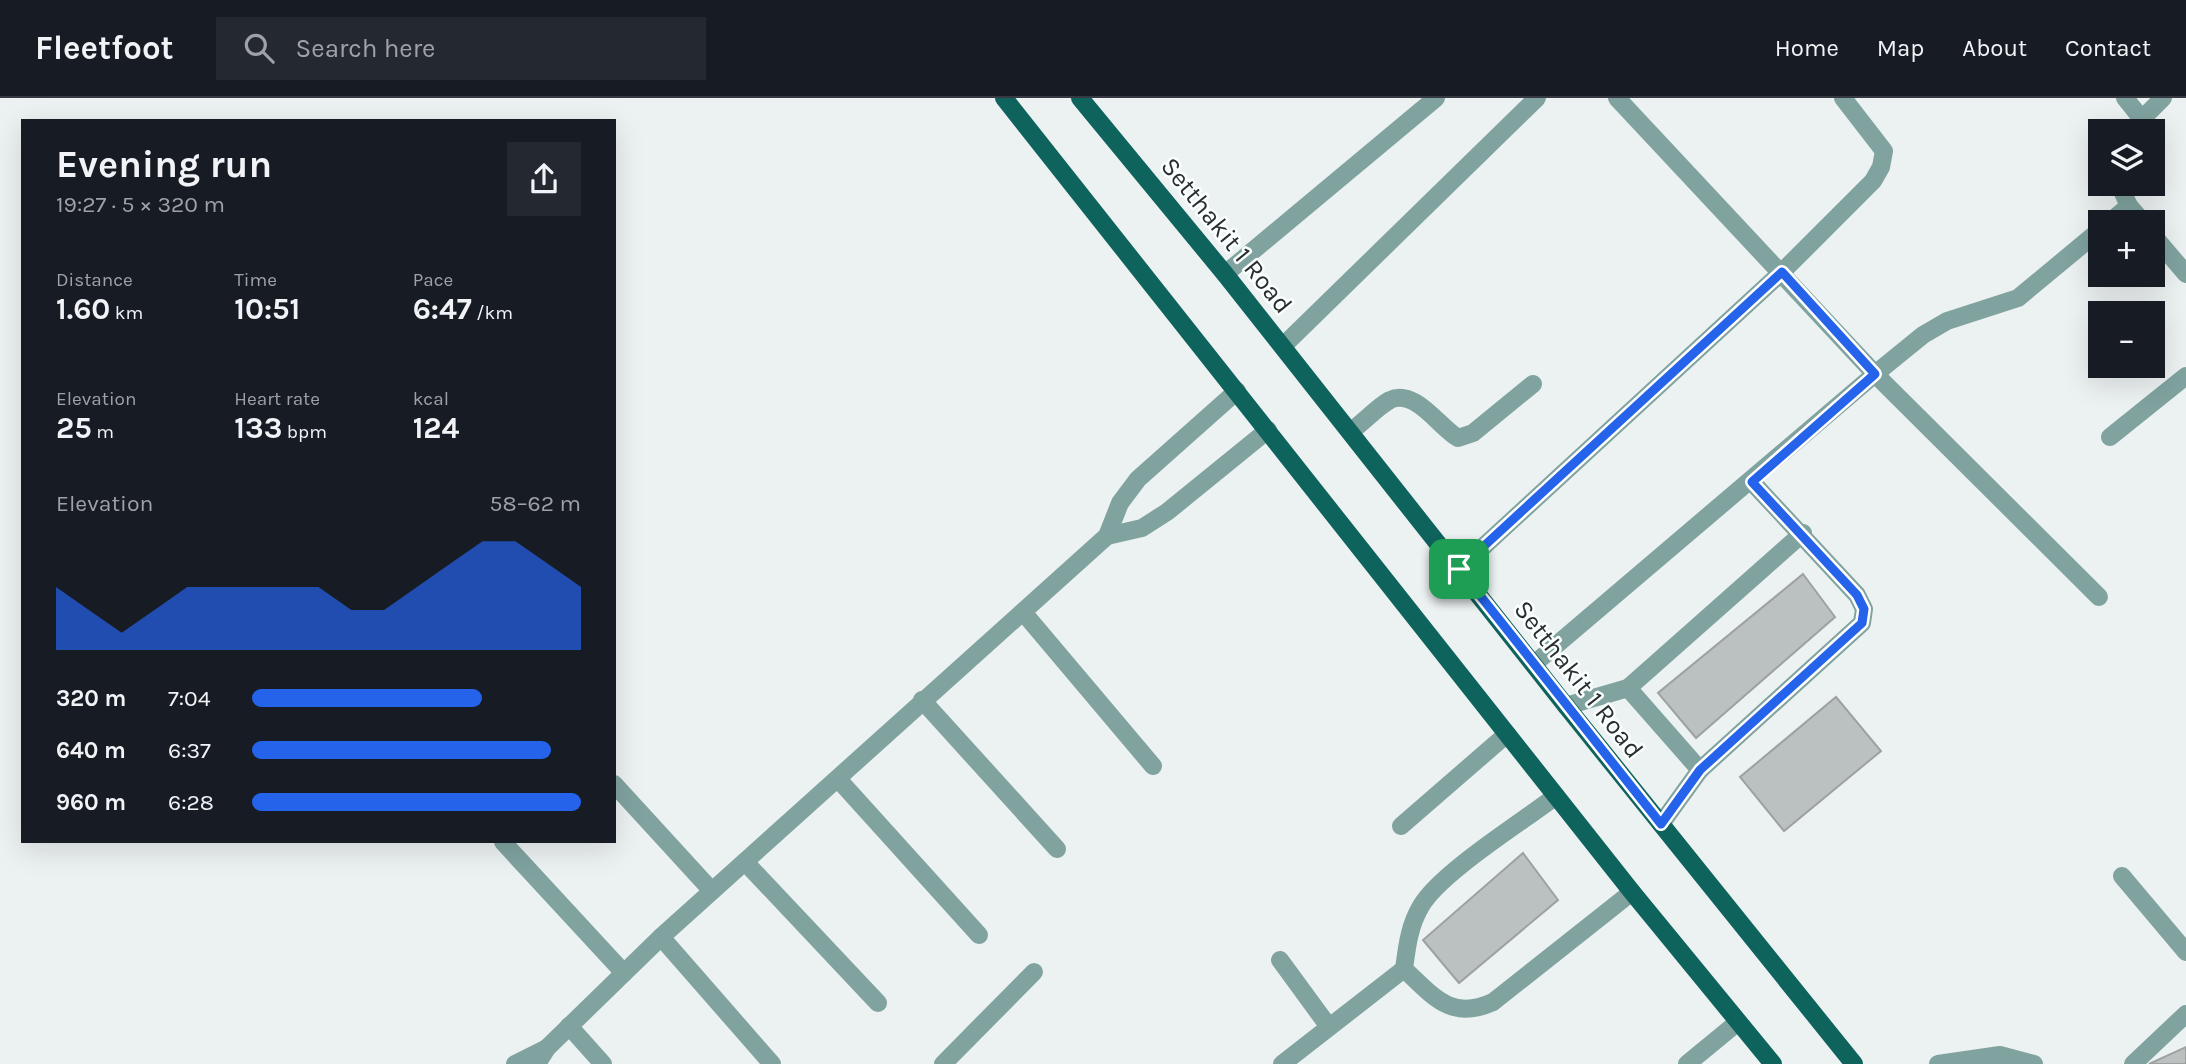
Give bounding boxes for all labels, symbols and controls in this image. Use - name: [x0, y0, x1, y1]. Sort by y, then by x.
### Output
- search box: [216, 17, 706, 80]
- text: Fleetfoot: [35, 29, 174, 67]
- icon: search: [240, 29, 278, 67]
- text: Search here: [296, 33, 435, 64]
- text: Home: [1775, 34, 1839, 62]
- text: Map: [1877, 34, 1924, 62]
- text: About: [1962, 34, 2027, 62]
- text: Contact: [2065, 34, 2151, 62]
- map controls: [2088, 119, 2165, 378]
- button: layers: [2088, 119, 2165, 196]
- text: Evening run: [56, 142, 272, 187]
- button: share: [507, 142, 581, 216]
- street label: Setthakit 1 Road: [1154, 151, 1299, 320]
- text: 19:27 · 5 × 320 m: [56, 191, 225, 218]
- button: +: [2088, 210, 2165, 287]
- text: Distance: [56, 269, 133, 291]
- text: Time: [234, 269, 277, 291]
- text: Pace: [413, 269, 453, 291]
- text: 1.60: [56, 291, 110, 327]
- text: 10:51: [234, 291, 300, 327]
- text: 6:47: [413, 291, 472, 327]
- button: −: [2088, 301, 2165, 378]
- text: km: [110, 302, 143, 324]
- text: /km: [472, 302, 513, 324]
- text: Elevation: [56, 388, 136, 410]
- text: Heart rate: [234, 388, 320, 410]
- text: kcal: [413, 388, 449, 410]
- text: 25: [56, 410, 92, 446]
- text: 133: [234, 410, 282, 446]
- text: 124: [413, 410, 459, 446]
- text: m: [92, 421, 114, 443]
- text: bpm: [282, 421, 327, 443]
- text: Elevation: [56, 490, 153, 517]
- text: 58–62 m: [490, 490, 581, 517]
- pin: [1429, 539, 1489, 599]
- icon: arrive: [1440, 550, 1478, 588]
- street label: Setthakit 1 Road: [1507, 594, 1650, 764]
- text: 320 m: [56, 685, 126, 712]
- text: 7:04: [168, 685, 211, 712]
- text: 640 m: [56, 737, 126, 764]
- text: 6:37: [168, 737, 211, 764]
- text: 960 m: [56, 789, 126, 816]
- text: 6:28: [168, 789, 214, 816]

